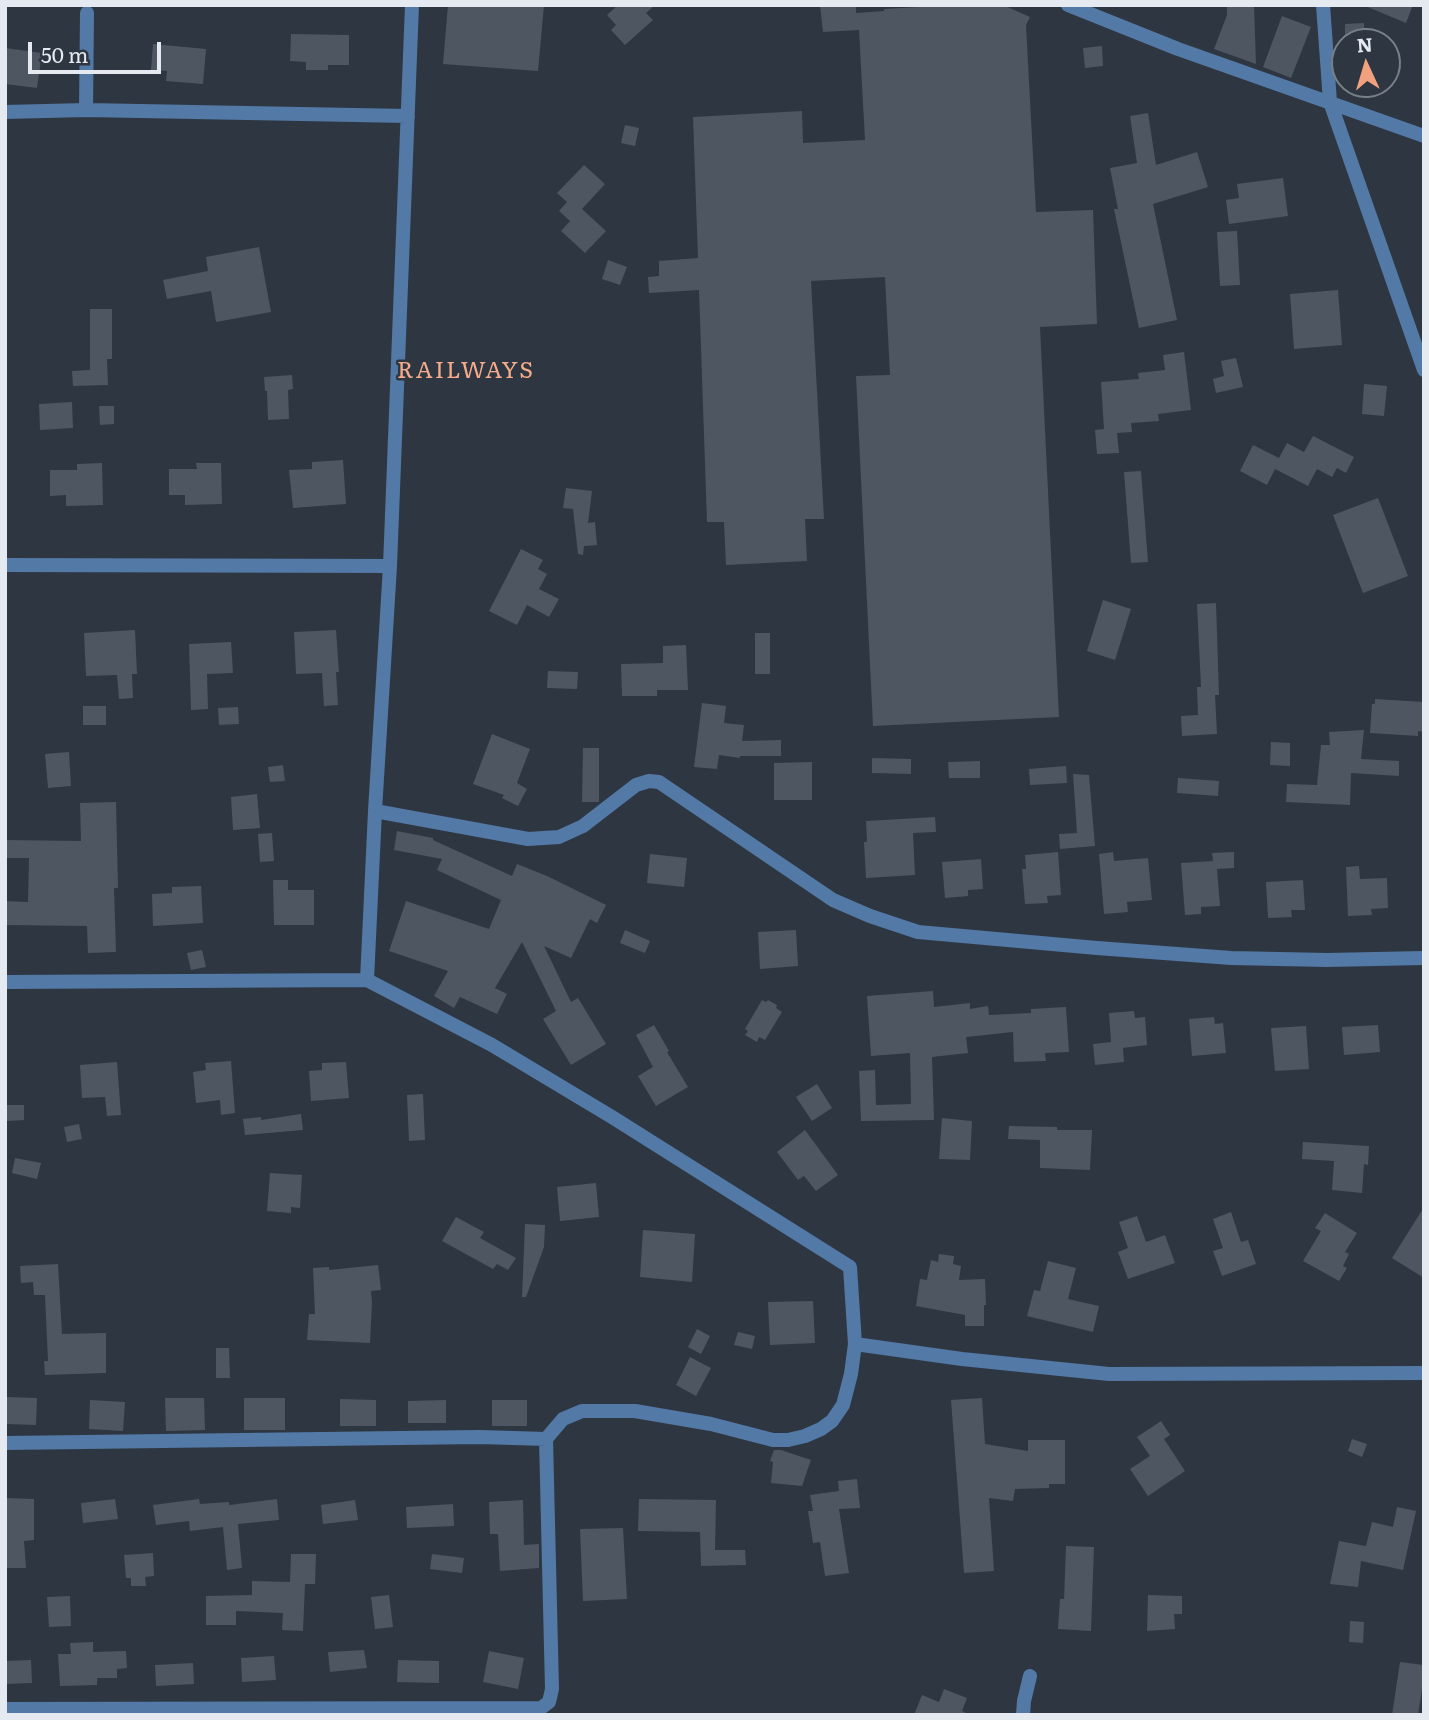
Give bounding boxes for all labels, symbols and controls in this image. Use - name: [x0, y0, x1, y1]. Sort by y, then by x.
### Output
- scale bar: [32, 28, 164, 72]
- north arrow: [1331, 28, 1401, 98]
- text: N: [1356, 30, 1374, 59]
- text: 50 m: [41, 38, 88, 69]
- district label: RAILWAYS: [398, 357, 534, 385]

